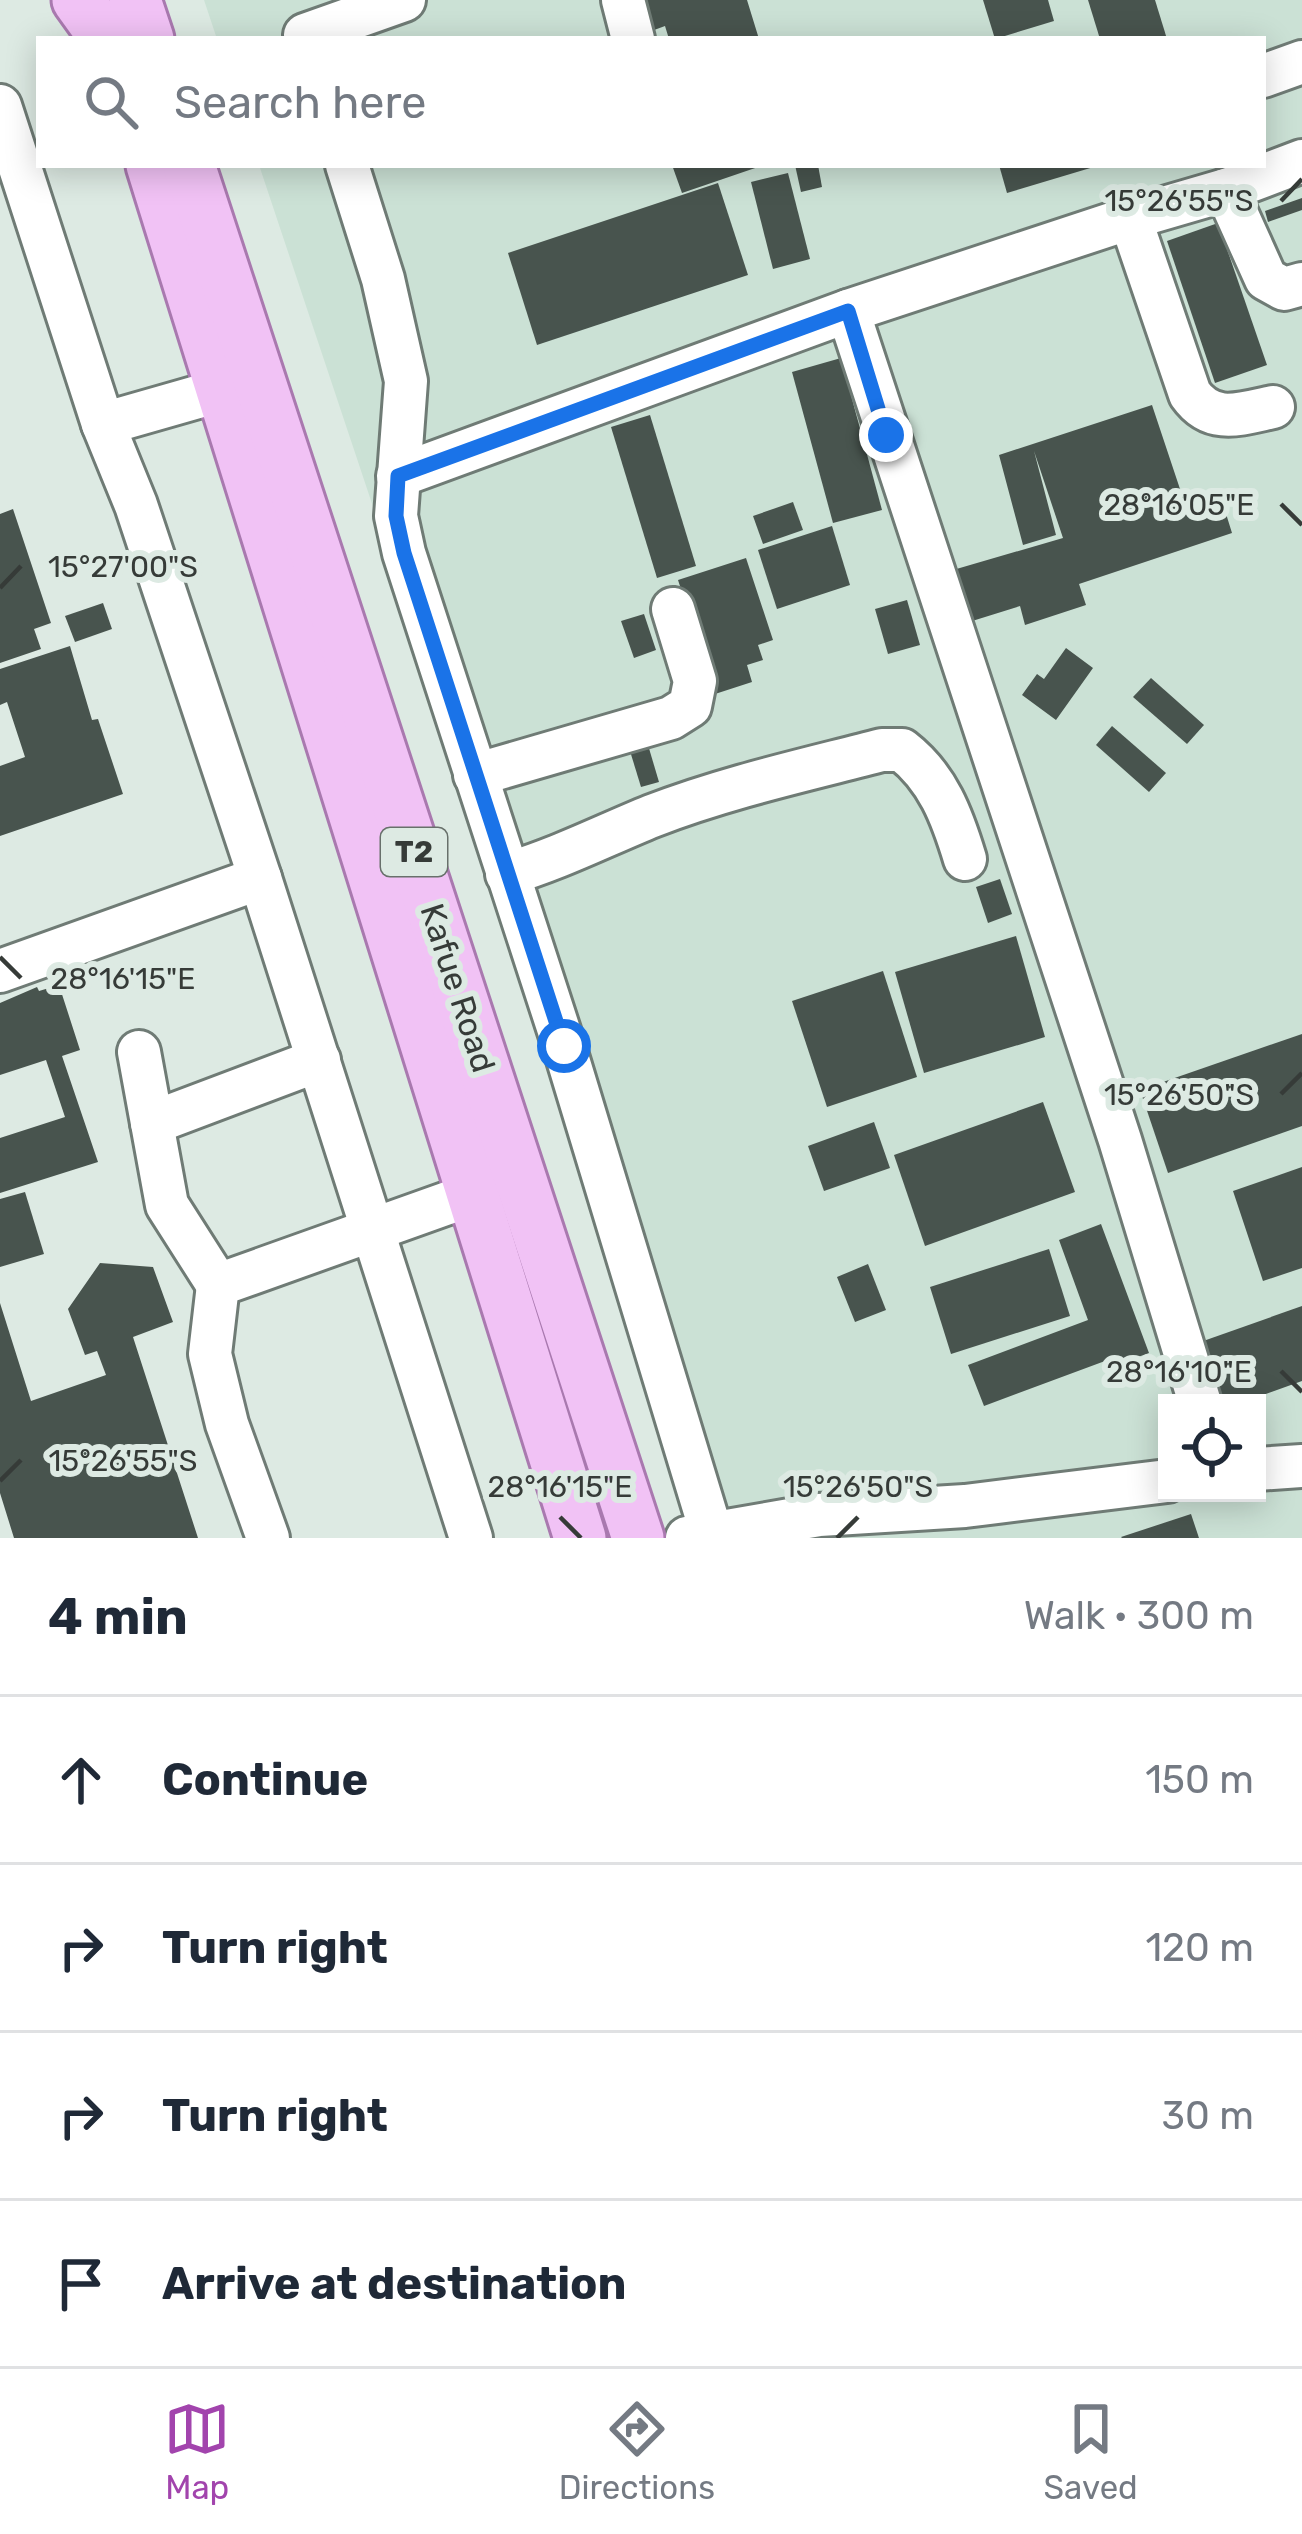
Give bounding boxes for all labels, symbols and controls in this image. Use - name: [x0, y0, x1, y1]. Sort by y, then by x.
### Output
- search box: [36, 36, 1266, 168]
- icon: search: [78, 69, 144, 135]
- text: Search here: [174, 76, 426, 129]
- text: 15°26'55"S: [1105, 183, 1253, 219]
- route end: [859, 408, 913, 462]
- text: 28°16'05"E: [1104, 487, 1255, 523]
- text: 15°27'00"S: [48, 549, 198, 585]
- road number: T2: [381, 828, 447, 876]
- street label: Kafue Road: [412, 899, 504, 1077]
- text: 28°16'15"E: [51, 961, 195, 997]
- route start: [537, 1019, 591, 1073]
- text: 15°26'50"S: [1104, 1077, 1254, 1113]
- text: 28°16'10"E: [1106, 1354, 1252, 1390]
- map controls: [1158, 1394, 1266, 1502]
- button: locate: [1158, 1394, 1266, 1502]
- text: 15°26'55"S: [49, 1443, 197, 1479]
- text: 28°16'15"E: [488, 1469, 632, 1505]
- text: 15°26'50"S: [783, 1469, 933, 1505]
- text: 4 min: [48, 1586, 188, 1647]
- text: Walk · 300 m: [1024, 1593, 1254, 1639]
- icon: ahead: [48, 1747, 114, 1813]
- text: Continue: [162, 1753, 368, 1806]
- text: 150 m: [1145, 1757, 1254, 1803]
- icon: right: [48, 1915, 114, 1981]
- text: Turn right: [162, 1921, 388, 1974]
- text: 120 m: [1145, 1925, 1254, 1971]
- icon: right: [48, 2083, 114, 2149]
- text: Turn right: [162, 2089, 388, 2142]
- text: 30 m: [1162, 2093, 1254, 2139]
- icon: arrive: [48, 2251, 114, 2317]
- text: Arrive at destination: [162, 2257, 627, 2310]
- tab: Map: [164, 2396, 230, 2507]
- tab: Directions: [559, 2396, 715, 2507]
- tab: Saved: [1044, 2396, 1138, 2507]

